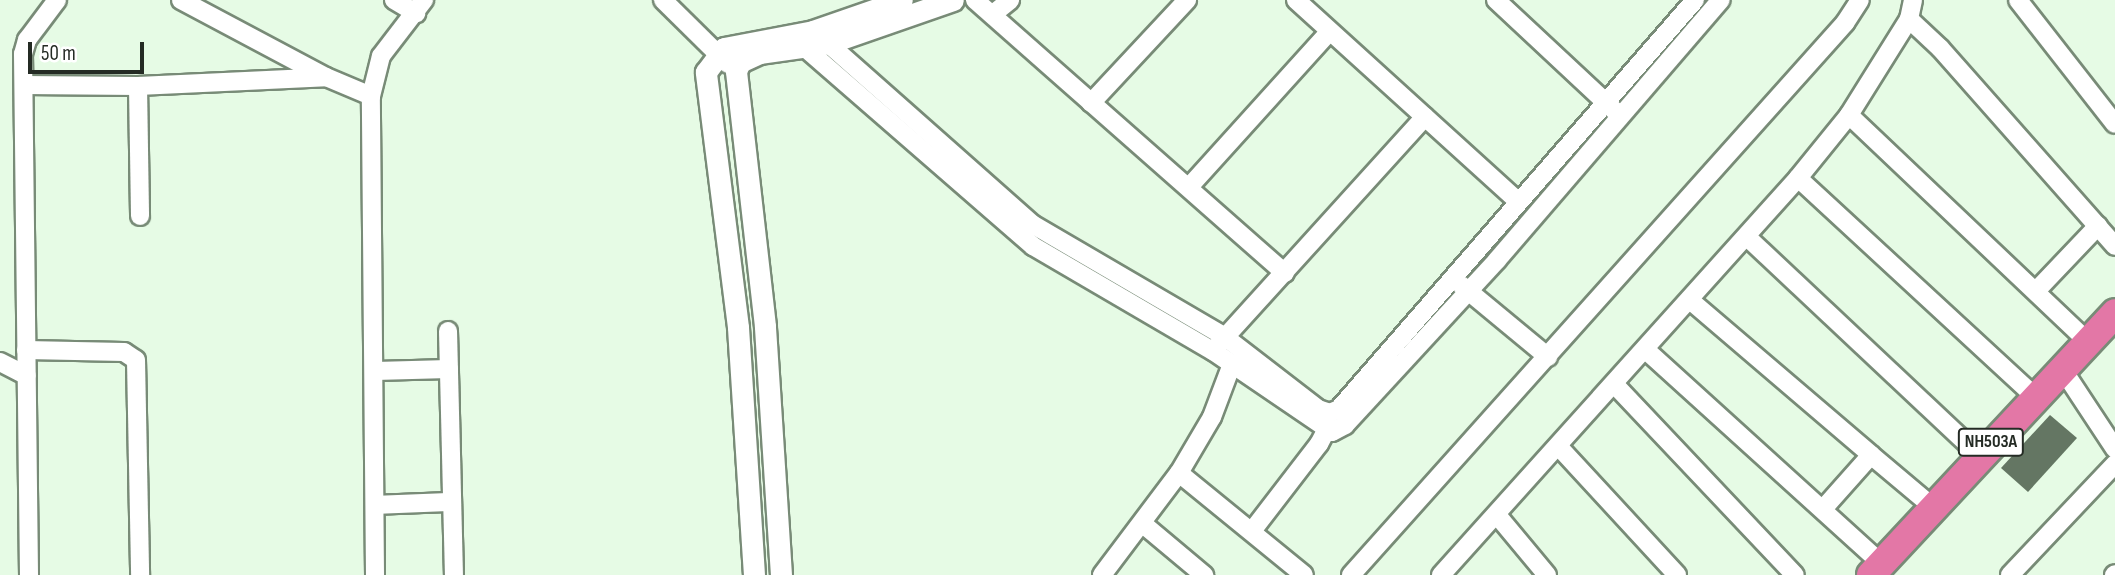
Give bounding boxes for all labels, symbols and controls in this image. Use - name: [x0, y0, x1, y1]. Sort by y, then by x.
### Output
- scale bar: [32, 28, 147, 72]
- text: 50 m: [41, 41, 76, 66]
- road number: NH503A: [1958, 428, 2024, 457]

